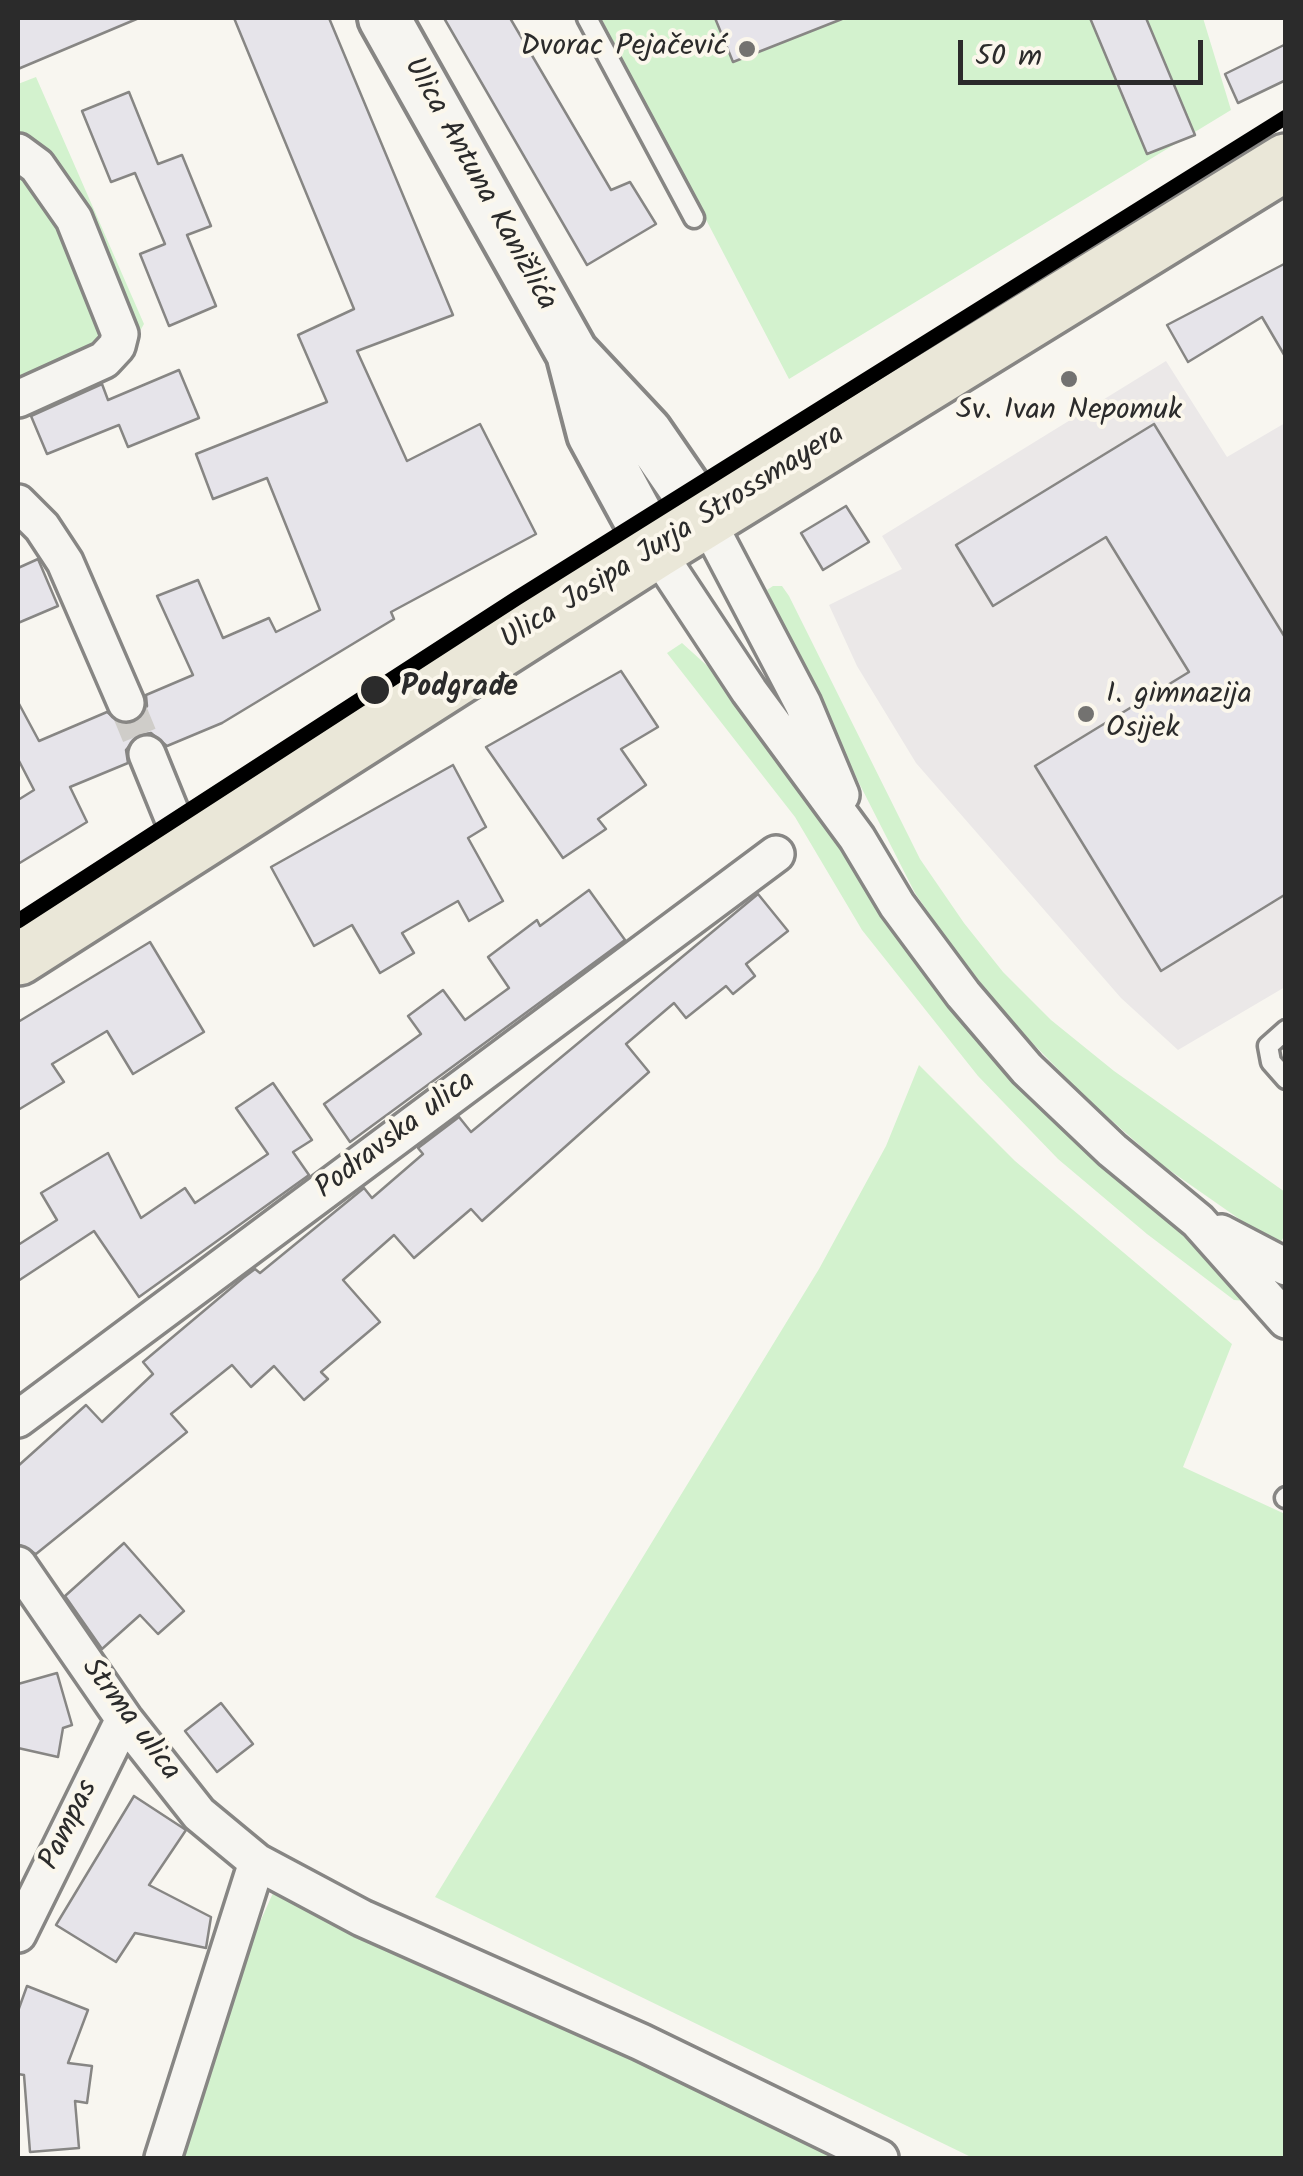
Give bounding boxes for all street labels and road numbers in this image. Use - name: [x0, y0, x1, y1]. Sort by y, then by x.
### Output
- street label: Ulica Antuna Kanižlića: [393, 52, 563, 318]
- street label: Ulica Josipa Jurja Strossmayera: [496, 418, 852, 660]
- street label: Podravska ulica: [310, 1065, 484, 1209]
- street label: Strma ulica: [71, 1653, 187, 1789]
- street label: Pampas: [34, 1775, 108, 1877]

